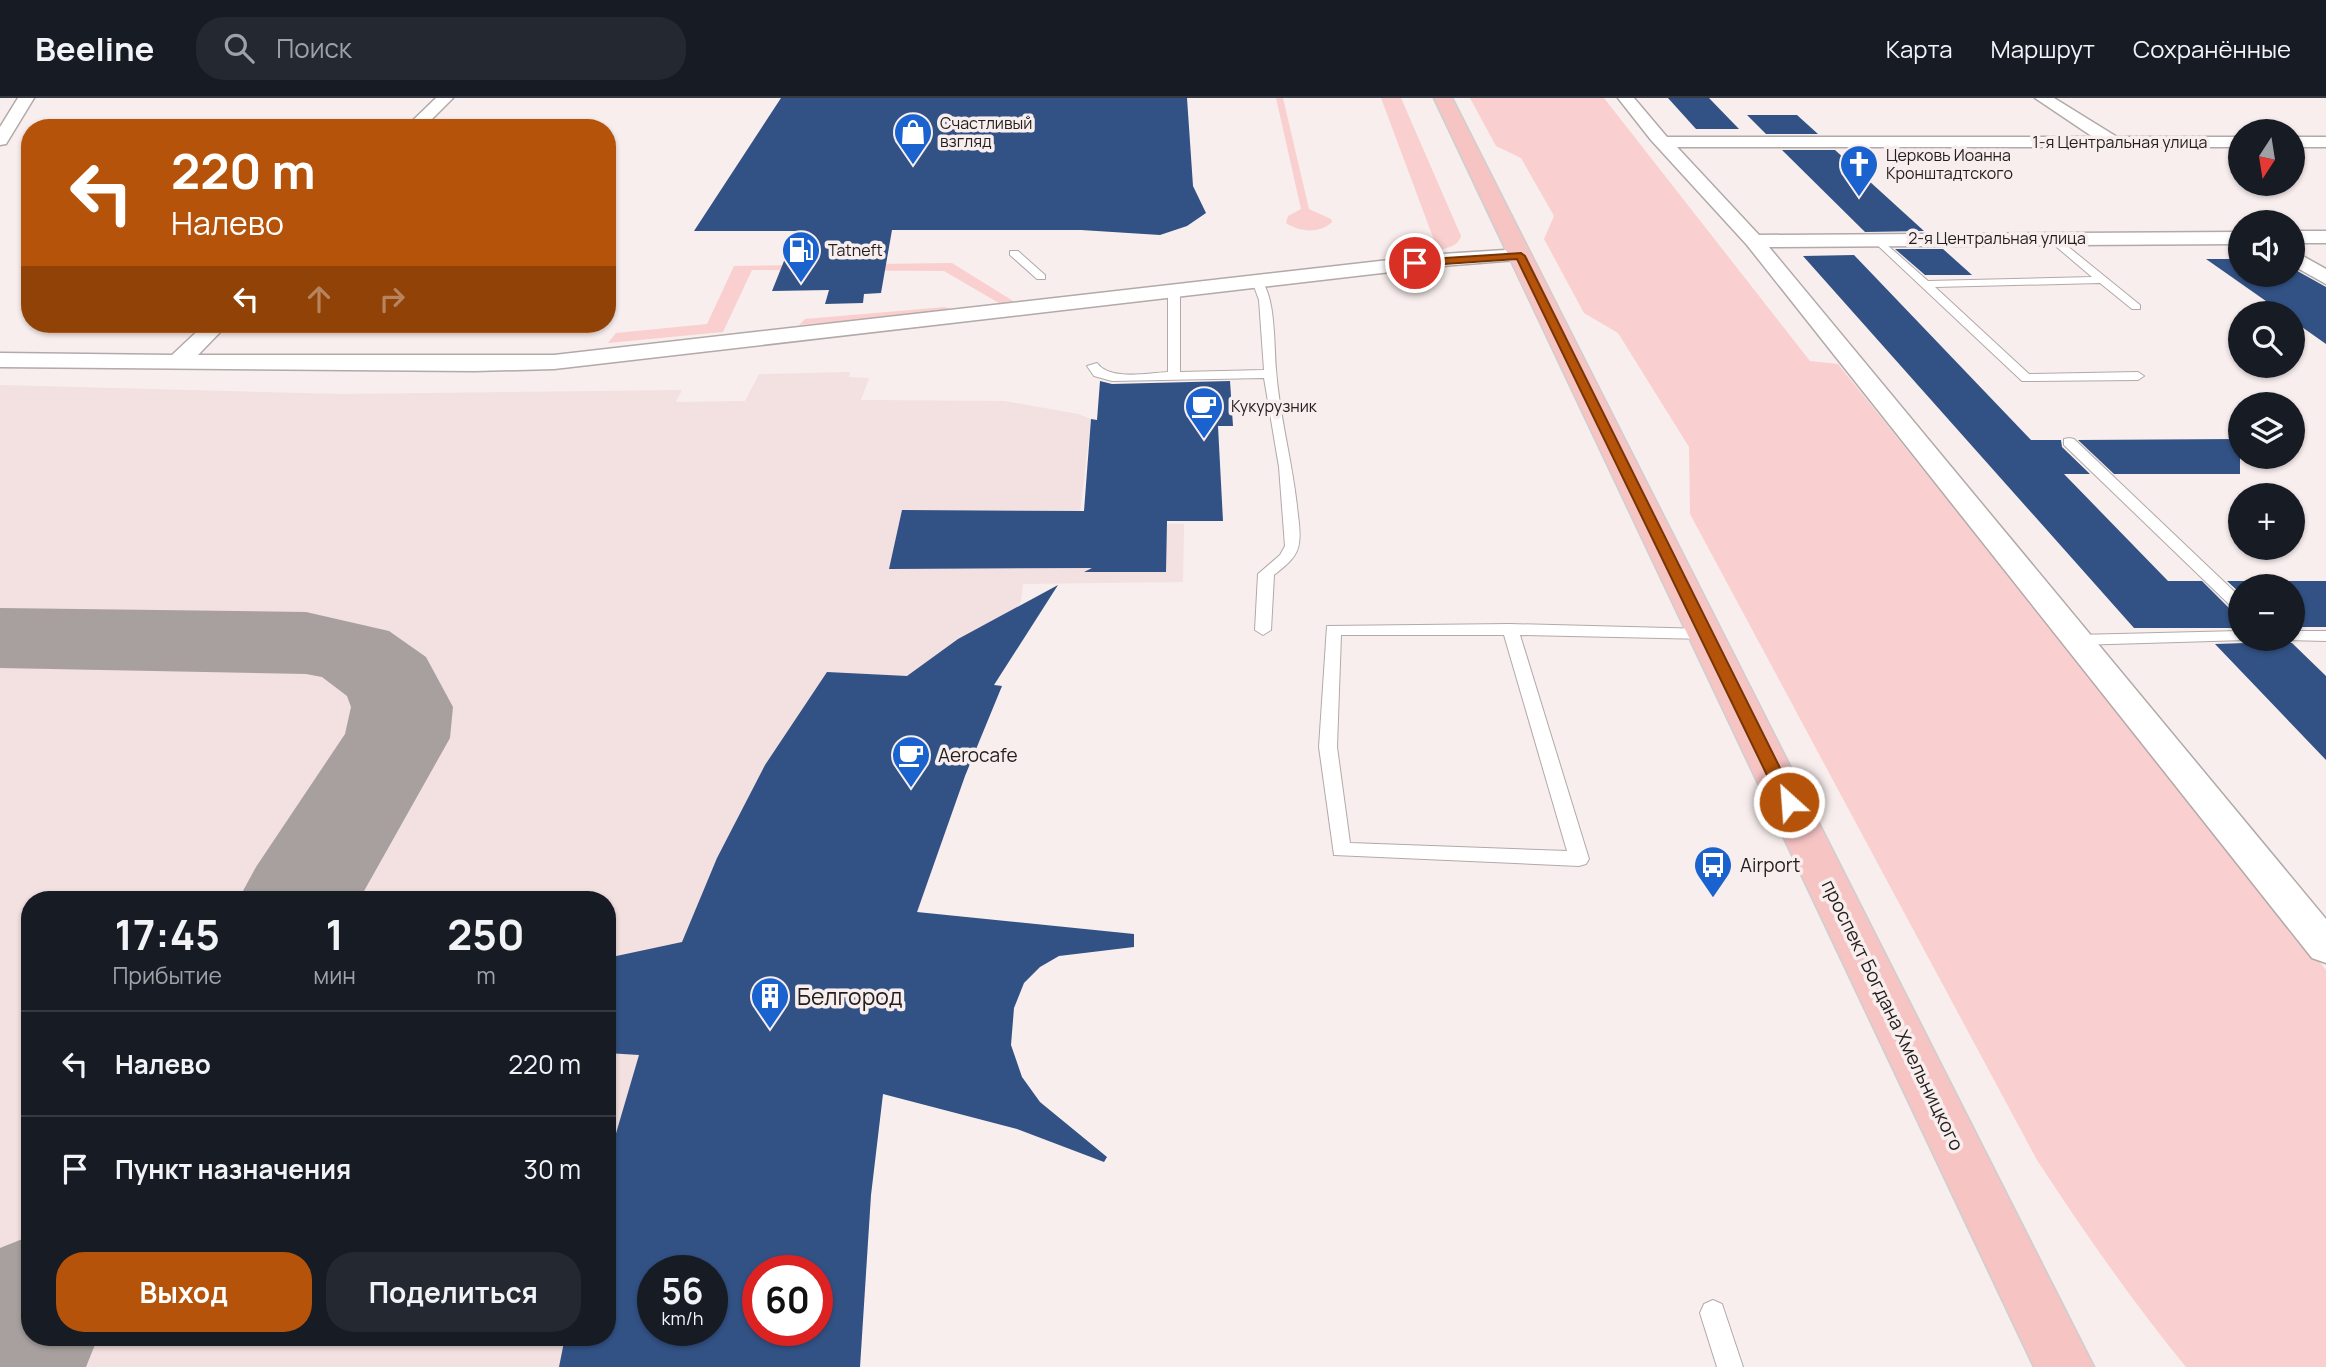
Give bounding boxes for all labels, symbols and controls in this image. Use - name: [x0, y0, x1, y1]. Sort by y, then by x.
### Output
- search box: [196, 17, 686, 80]
- text: Beeline: [35, 26, 154, 71]
- icon: search: [220, 29, 258, 67]
- text: Поиск: [276, 30, 352, 66]
- text: Карта: [1886, 32, 1953, 65]
- text: Маршрут: [1991, 32, 2095, 65]
- text: Сохранённые: [2133, 32, 2291, 65]
- shop icon: Счастливый взгляд: [892, 111, 934, 166]
- place label: Счастливый взгляд: [940, 112, 1032, 152]
- north arrow: [2228, 119, 2305, 196]
- map controls: [2228, 119, 2305, 651]
- street label: 1-я Центральная улица: [2033, 131, 2207, 153]
- text: 220 m: [171, 137, 315, 204]
- church icon: Церковь Иоанна Кронштадтского: [1838, 143, 1880, 198]
- place label: Церковь Иоанна Кронштадтского: [1886, 144, 2013, 184]
- icon: left: [56, 147, 147, 238]
- text: Налево: [171, 201, 284, 245]
- button: sound: [2228, 210, 2305, 287]
- street label: 2-я Центральная улица: [1908, 227, 2086, 249]
- fuel station icon: Tatneft: [780, 229, 822, 284]
- pin: [1385, 233, 1445, 293]
- place label: Tatneft: [828, 239, 883, 261]
- icon: arrive: [1396, 244, 1434, 282]
- icon: left: [227, 280, 265, 318]
- icon: ahead: [300, 280, 338, 318]
- icon: right: [373, 280, 411, 318]
- button: search: [2228, 301, 2305, 378]
- cafe icon: Кукурузник: [1183, 385, 1225, 440]
- button: layers: [2228, 392, 2305, 469]
- place label: Кукурузник: [1231, 395, 1318, 417]
- button: +: [2228, 483, 2305, 560]
- button: −: [2228, 574, 2305, 651]
- cafe icon: Aerocafe: [890, 734, 932, 789]
- place label: Aerocafe: [938, 742, 1018, 768]
- position arrow: [1752, 765, 1826, 839]
- bus stop icon: Airport: [1692, 844, 1734, 899]
- place label: Airport: [1740, 852, 1800, 878]
- street label: проспект Богдана Хмельницкого: [1816, 875, 1970, 1155]
- text: 17:45: [115, 905, 220, 963]
- text: 1: [325, 905, 344, 963]
- text: 250: [447, 905, 525, 963]
- text: Прибытие: [112, 959, 222, 991]
- text: мин: [313, 959, 356, 991]
- text: m: [476, 959, 496, 991]
- building icon: Белгород: [749, 975, 791, 1030]
- place label: Белгород: [797, 980, 903, 1012]
- icon: left: [56, 1045, 94, 1083]
- text: Налево: [115, 1046, 211, 1082]
- text: 220 m: [508, 1046, 581, 1082]
- icon: arrive: [56, 1150, 94, 1188]
- text: Пункт назначения: [115, 1151, 351, 1187]
- text: 30 m: [524, 1151, 581, 1187]
- button: Выход: [56, 1252, 312, 1332]
- button: Поделиться: [326, 1252, 581, 1332]
- speed limit sign: 60: [742, 1255, 833, 1346]
- text: 56: [661, 1267, 704, 1315]
- text: km/h: [662, 1306, 703, 1330]

